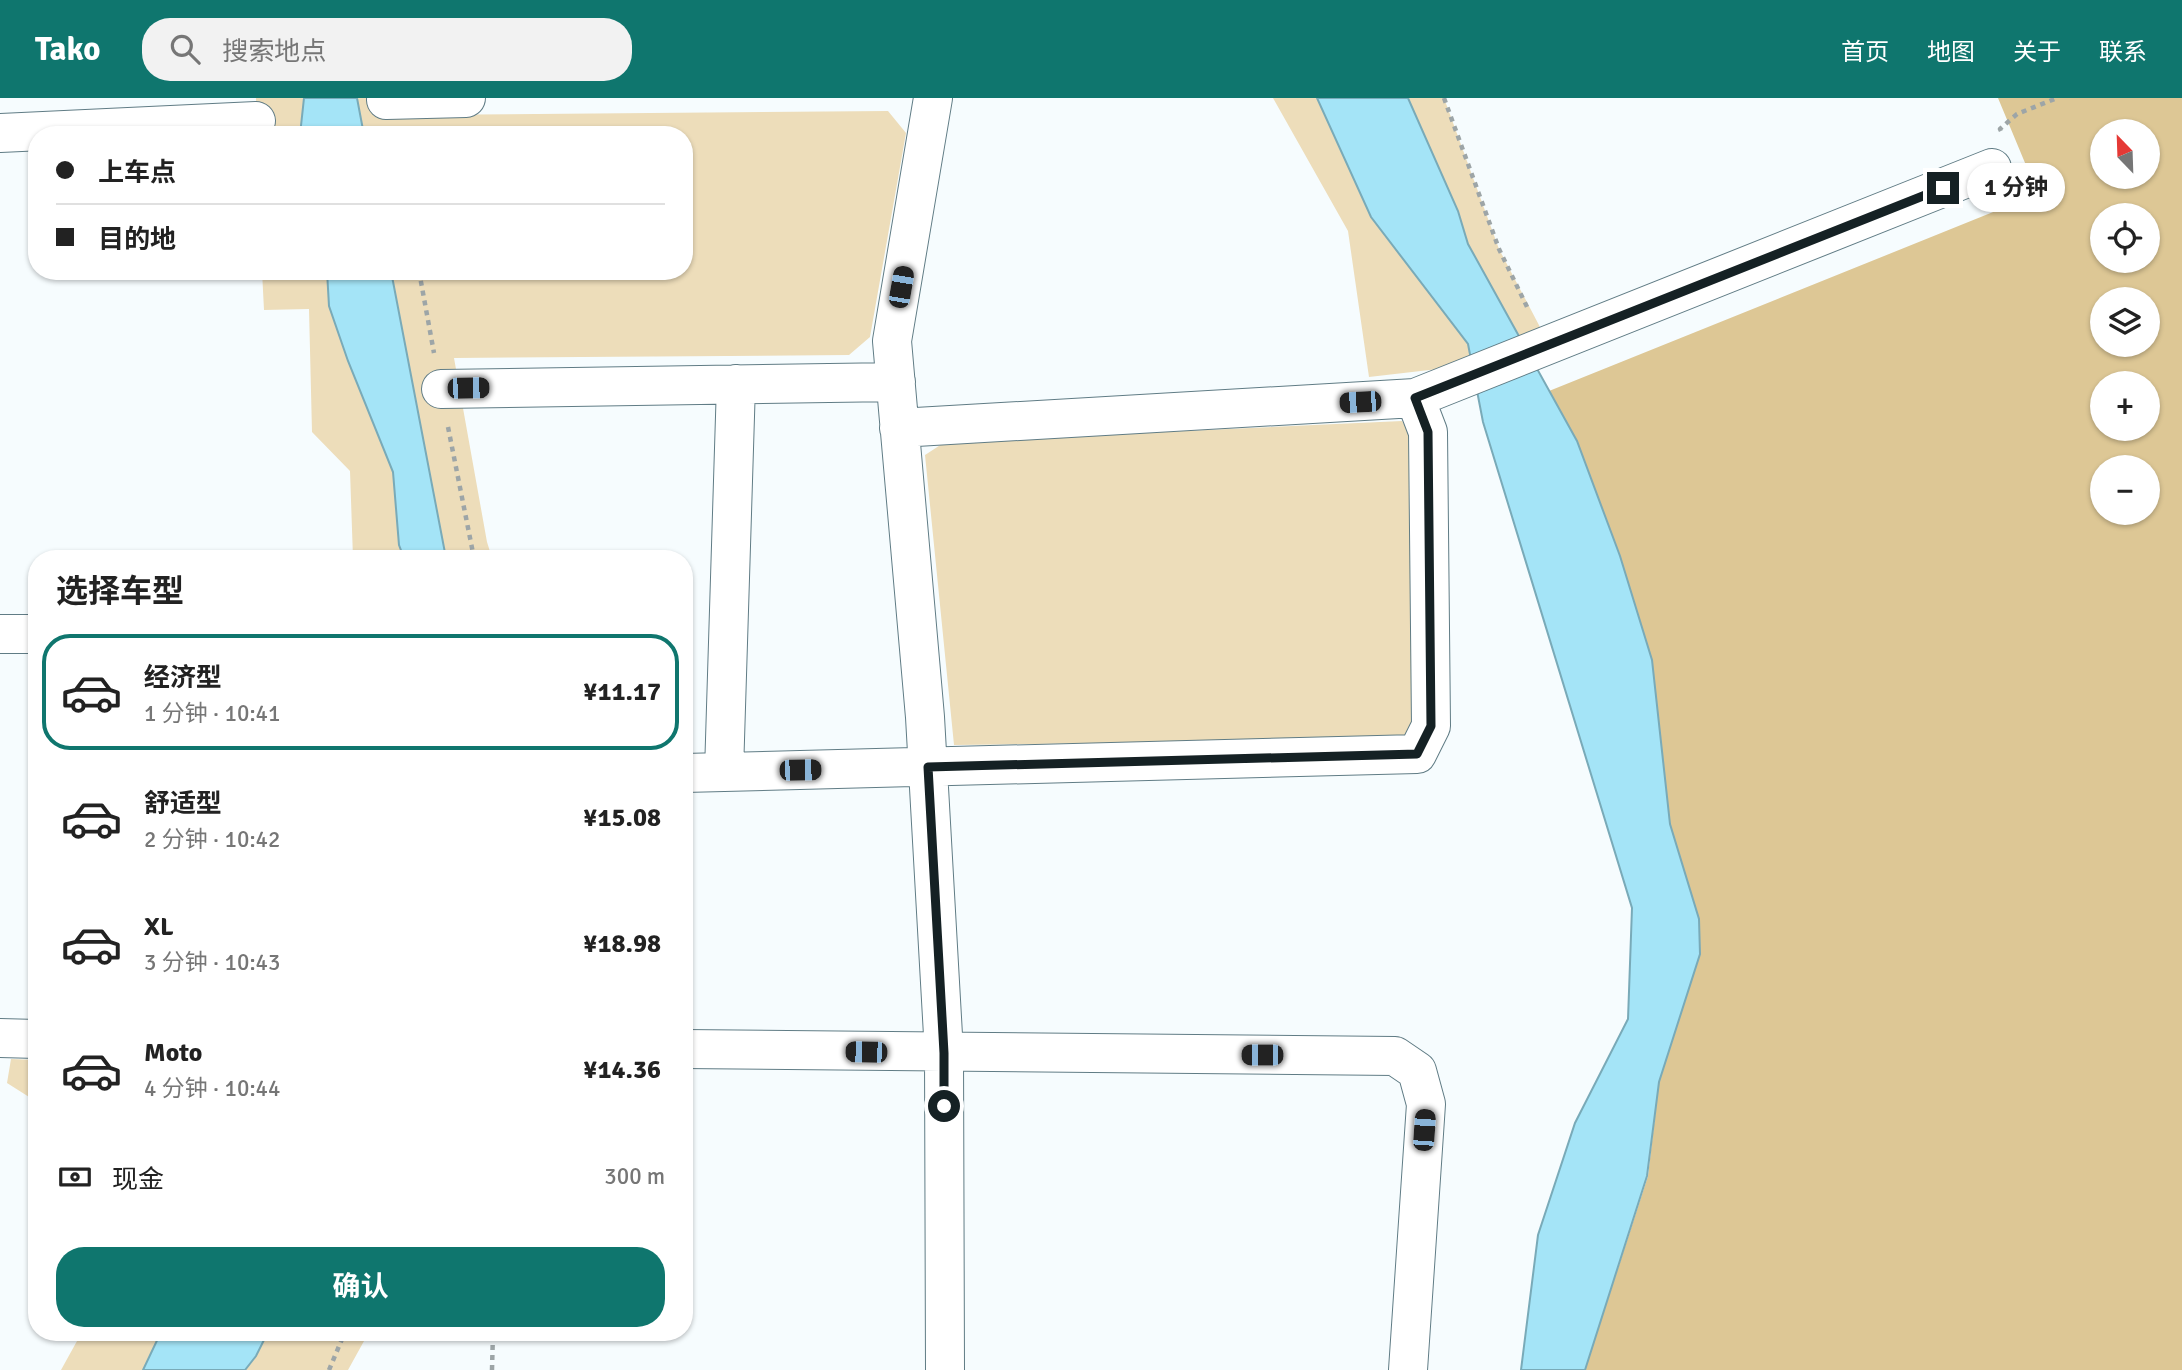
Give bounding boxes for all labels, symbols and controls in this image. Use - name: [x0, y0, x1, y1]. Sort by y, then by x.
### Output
- search box: [142, 18, 632, 81]
- text: Tako: [35, 29, 100, 70]
- icon: search: [166, 30, 204, 68]
- text: 搜索地点: [222, 36, 326, 68]
- text: 首页: [1841, 37, 1889, 67]
- text: 地图: [1927, 37, 1975, 67]
- text: 关于: [2013, 37, 2061, 67]
- text: 联系: [2099, 37, 2147, 67]
- north arrow: [2090, 119, 2160, 189]
- map controls: [2090, 119, 2160, 525]
- text: 上车点: [98, 157, 176, 189]
- callout: 1 分钟: [1968, 164, 2066, 212]
- route end: [1927, 172, 1959, 204]
- text: 1 分钟: [1984, 173, 2048, 202]
- button: locate: [2090, 203, 2160, 273]
- text: 目的地: [98, 224, 176, 256]
- car: [888, 264, 915, 310]
- button: layers: [2090, 287, 2160, 357]
- button: +: [2090, 371, 2160, 441]
- car: [447, 377, 490, 399]
- car: [1339, 390, 1382, 414]
- button: −: [2090, 455, 2160, 525]
- text: 选择车型: [56, 572, 184, 611]
- icon: car: [60, 661, 123, 724]
- text: 经济型: [144, 662, 222, 694]
- text: ¥11.17: [583, 676, 661, 708]
- text: 1 分钟 · 10:41: [144, 699, 280, 728]
- car: [779, 759, 822, 781]
- icon: car: [60, 787, 123, 850]
- text: 舒适型: [144, 788, 222, 820]
- text: ¥15.08: [583, 802, 661, 834]
- text: 2 分钟 · 10:42: [144, 825, 280, 854]
- text: XL: [144, 911, 174, 943]
- icon: car: [60, 913, 123, 976]
- text: ¥18.98: [583, 928, 661, 960]
- text: 3 分钟 · 10:43: [144, 948, 280, 977]
- text: Moto: [144, 1037, 202, 1069]
- icon: car: [60, 1039, 123, 1102]
- car: [845, 1041, 888, 1063]
- car: [1242, 1045, 1284, 1066]
- text: ¥14.36: [583, 1054, 661, 1086]
- text: 4 分钟 · 10:44: [144, 1074, 280, 1103]
- route start: [928, 1090, 960, 1122]
- car: [1413, 1108, 1436, 1152]
- icon: cash: [56, 1158, 94, 1196]
- text: 300 m: [604, 1162, 665, 1191]
- text: 现金: [112, 1164, 164, 1196]
- button: 确认: [56, 1247, 665, 1327]

